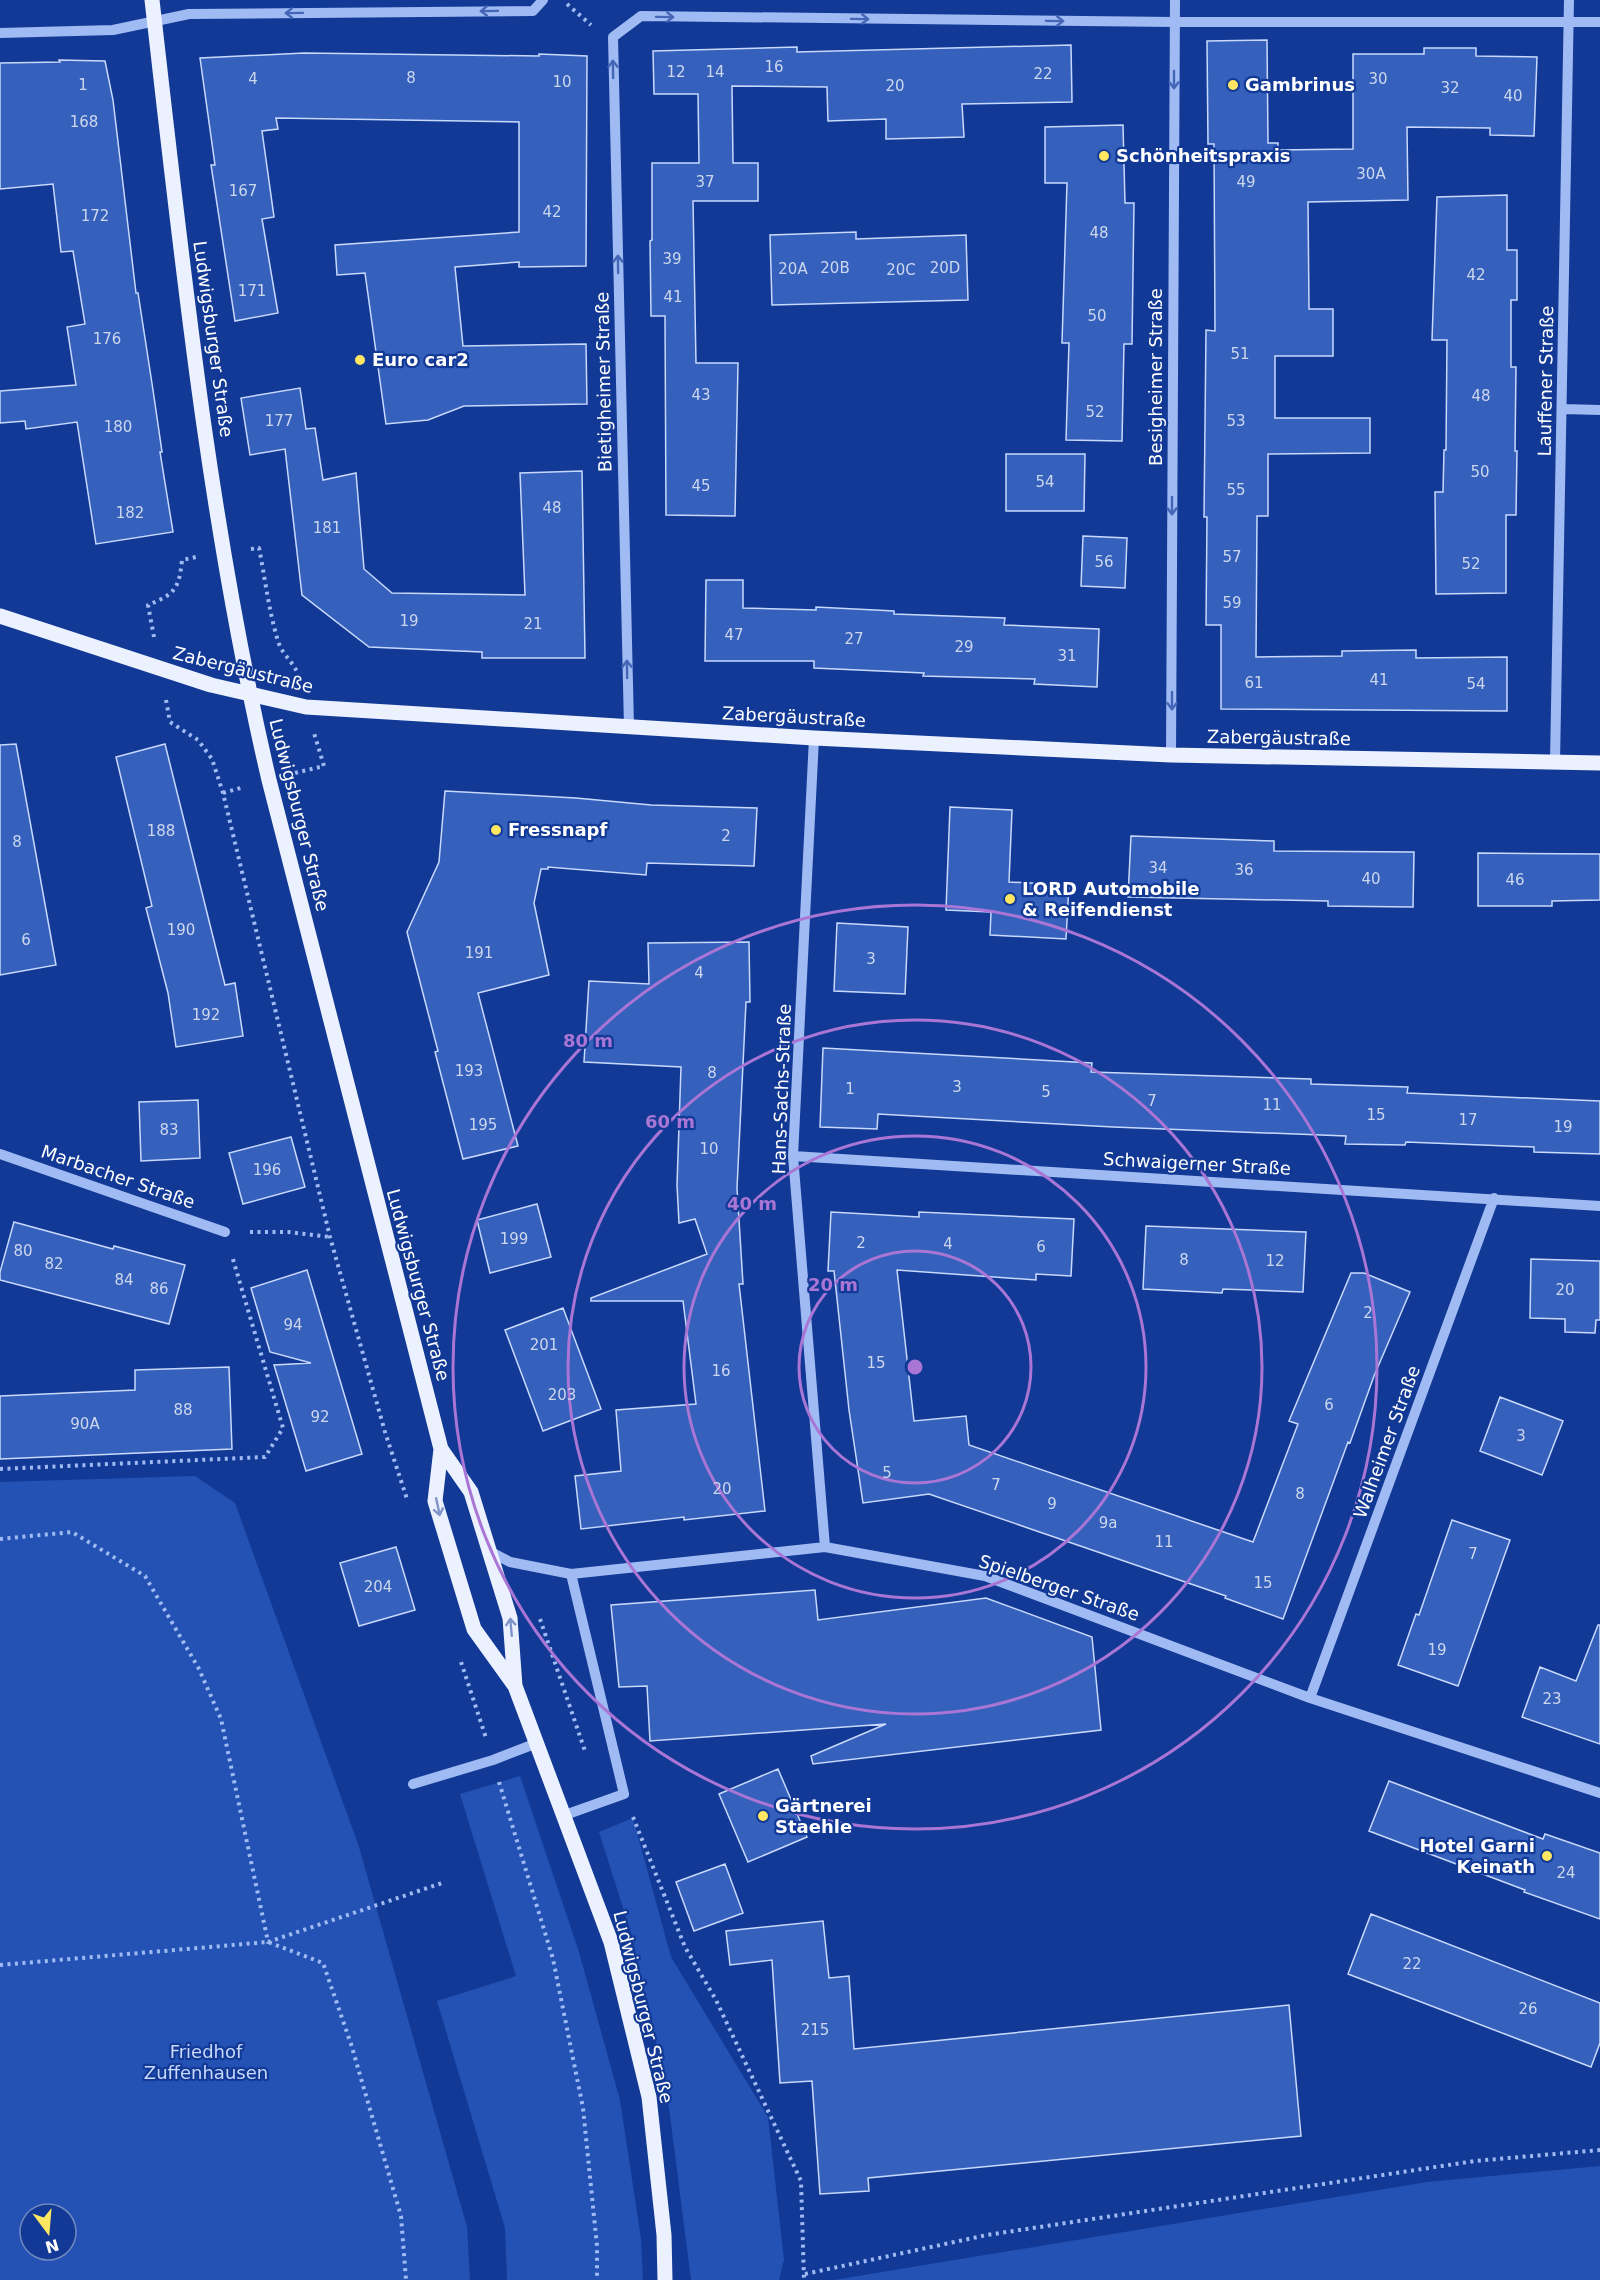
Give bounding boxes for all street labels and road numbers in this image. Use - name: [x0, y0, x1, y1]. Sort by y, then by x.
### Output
- street label: Ludwigsburger Straße: [189, 239, 238, 438]
- street label: Besigheimer Straße: [1145, 288, 1166, 466]
- street label: Bietigheimer Straße: [591, 292, 616, 472]
- street label: Lauffener Straße: [1534, 305, 1557, 457]
- street label: Zabergäustraße: [171, 642, 316, 697]
- street label: Zabergäustraße: [722, 702, 867, 731]
- street label: Ludwigsburger Straße: [265, 716, 334, 913]
- street label: Zabergäustraße: [1207, 726, 1351, 749]
- street label: Hans-Sachs-Straße: [768, 1003, 795, 1175]
- street label: Marbacher Straße: [39, 1140, 198, 1213]
- street label: Schwaigerner Straße: [1103, 1148, 1291, 1179]
- street label: Ludwigsburger Straße: [383, 1187, 454, 1383]
- street label: Walheimer Straße: [1349, 1362, 1424, 1521]
- street label: Spielberger Straße: [976, 1550, 1142, 1625]
- street label: Ludwigsburger Straße: [609, 1908, 678, 2105]

